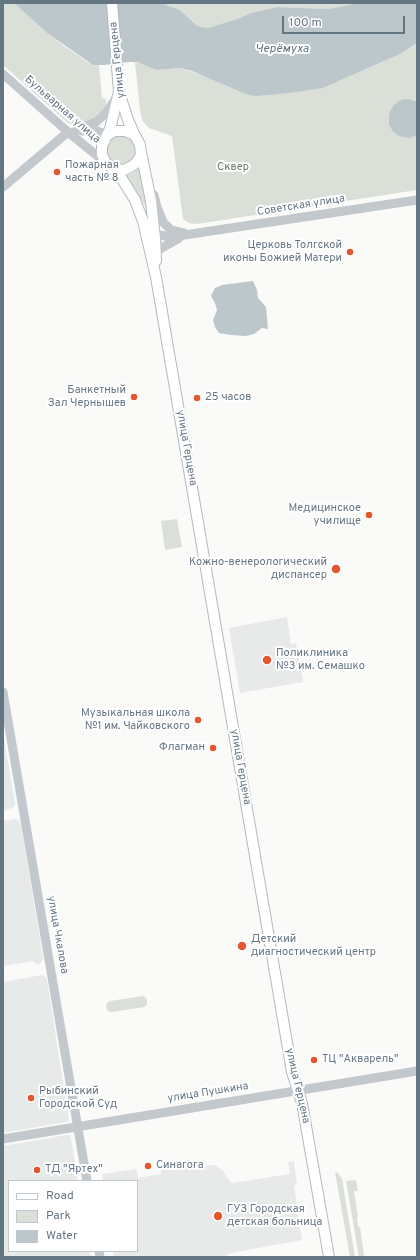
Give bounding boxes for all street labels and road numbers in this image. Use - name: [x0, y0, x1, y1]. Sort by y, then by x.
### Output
- street label: улица Герцена: [107, 21, 129, 99]
- street label: Бульварная улица: [21, 73, 103, 147]
- street label: Советская улица: [256, 193, 346, 219]
- street label: улица Герцена: [173, 409, 199, 487]
- street label: улица Герцена: [227, 728, 253, 806]
- street label: улица Чкалова: [44, 895, 70, 975]
- street label: улица Герцена: [282, 1047, 312, 1125]
- street label: улица Пушкина: [167, 1080, 249, 1106]

